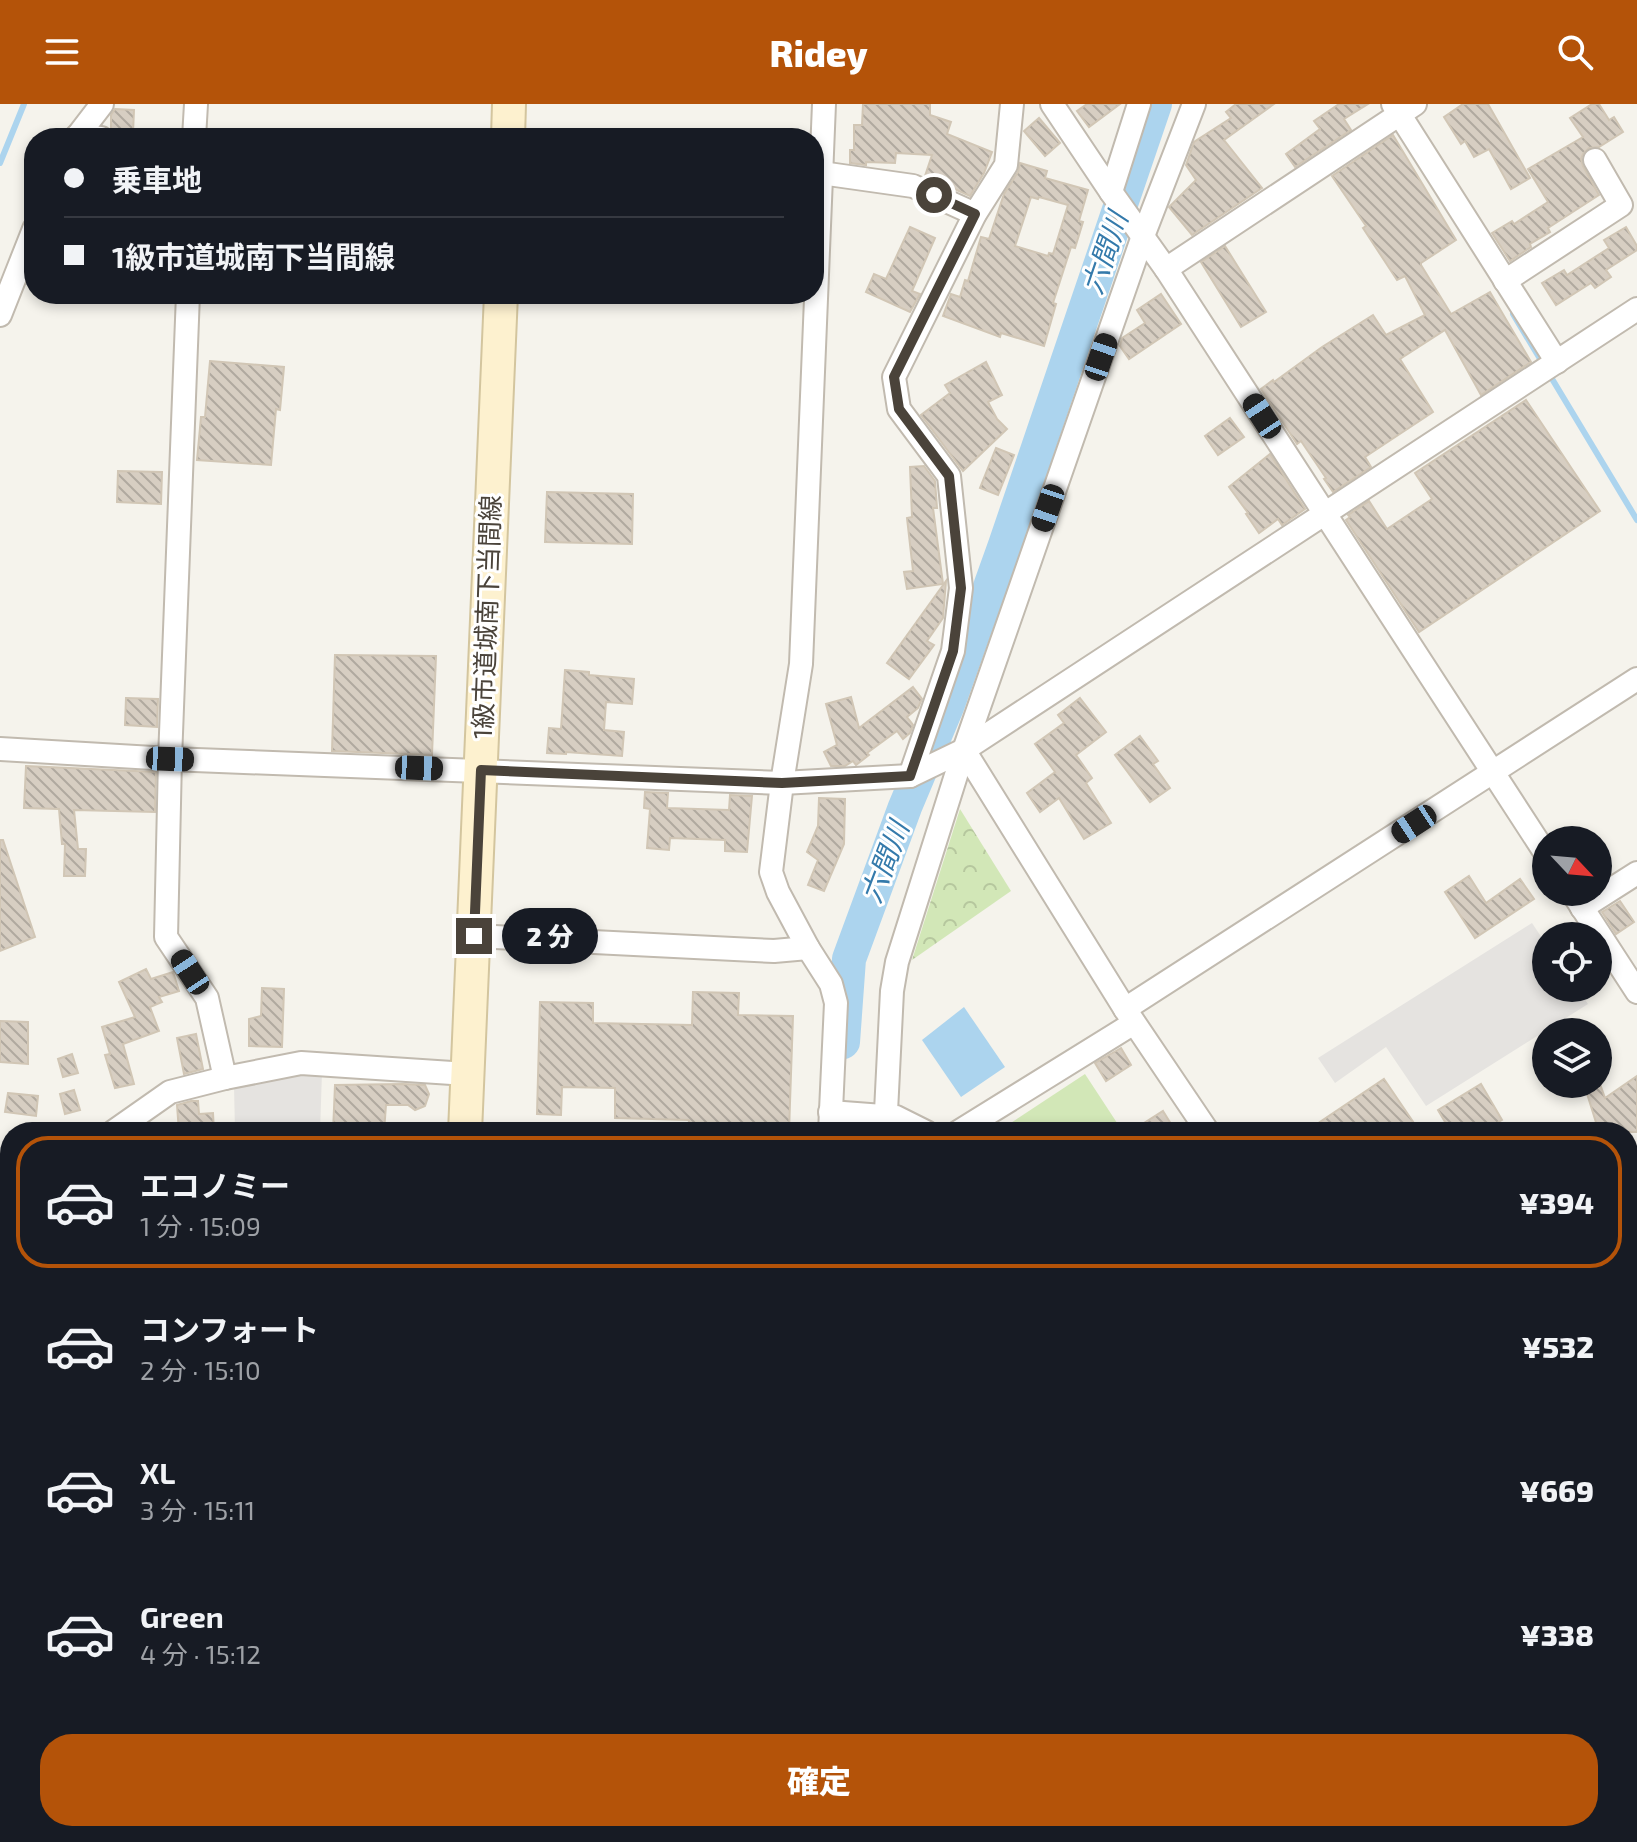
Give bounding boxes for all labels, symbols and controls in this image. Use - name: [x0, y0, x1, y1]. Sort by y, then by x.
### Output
- icon: menu: [40, 30, 84, 74]
- icon: search: [1553, 30, 1597, 74]
- text: Ridey: [770, 31, 867, 74]
- text: 乗車地: [112, 161, 202, 197]
- route start: [916, 177, 952, 213]
- water label: 六間川: [1074, 205, 1135, 298]
- text: 1級市道城南下当間線: [112, 238, 395, 274]
- car: [1082, 330, 1120, 384]
- car: [1239, 389, 1285, 443]
- car: [1029, 481, 1067, 535]
- street label: 1級市道城南下当間線: [466, 494, 505, 740]
- car: [146, 746, 194, 772]
- car: [395, 755, 443, 781]
- car: [1387, 801, 1441, 847]
- water label: 六間川: [853, 814, 916, 907]
- north arrow: [1532, 826, 1612, 906]
- map controls: [1532, 826, 1612, 1098]
- callout: 2 分: [502, 908, 598, 964]
- route end: [456, 918, 492, 954]
- text: 2 分: [527, 920, 573, 951]
- button: locate: [1532, 922, 1612, 1002]
- car: [167, 945, 213, 999]
- button: layers: [1532, 1018, 1612, 1098]
- icon: car: [44, 1166, 116, 1238]
- text: エコノミー: [140, 1167, 290, 1203]
- text: ¥394: [1519, 1184, 1594, 1220]
- text: 1 分 · 15:09: [140, 1210, 261, 1241]
- icon: car: [44, 1310, 116, 1382]
- text: コンフォート: [140, 1311, 319, 1347]
- text: ¥532: [1522, 1328, 1594, 1364]
- text: 2 分 · 15:10: [140, 1354, 261, 1385]
- icon: car: [44, 1454, 116, 1526]
- text: XL: [140, 1454, 175, 1490]
- text: ¥669: [1519, 1472, 1594, 1508]
- text: 3 分 · 15:11: [140, 1494, 255, 1525]
- icon: car: [44, 1598, 116, 1670]
- text: Green: [140, 1598, 224, 1634]
- text: ¥338: [1520, 1616, 1594, 1652]
- text: 4 分 · 15:12: [140, 1638, 261, 1669]
- button: 確定: [40, 1734, 1598, 1826]

